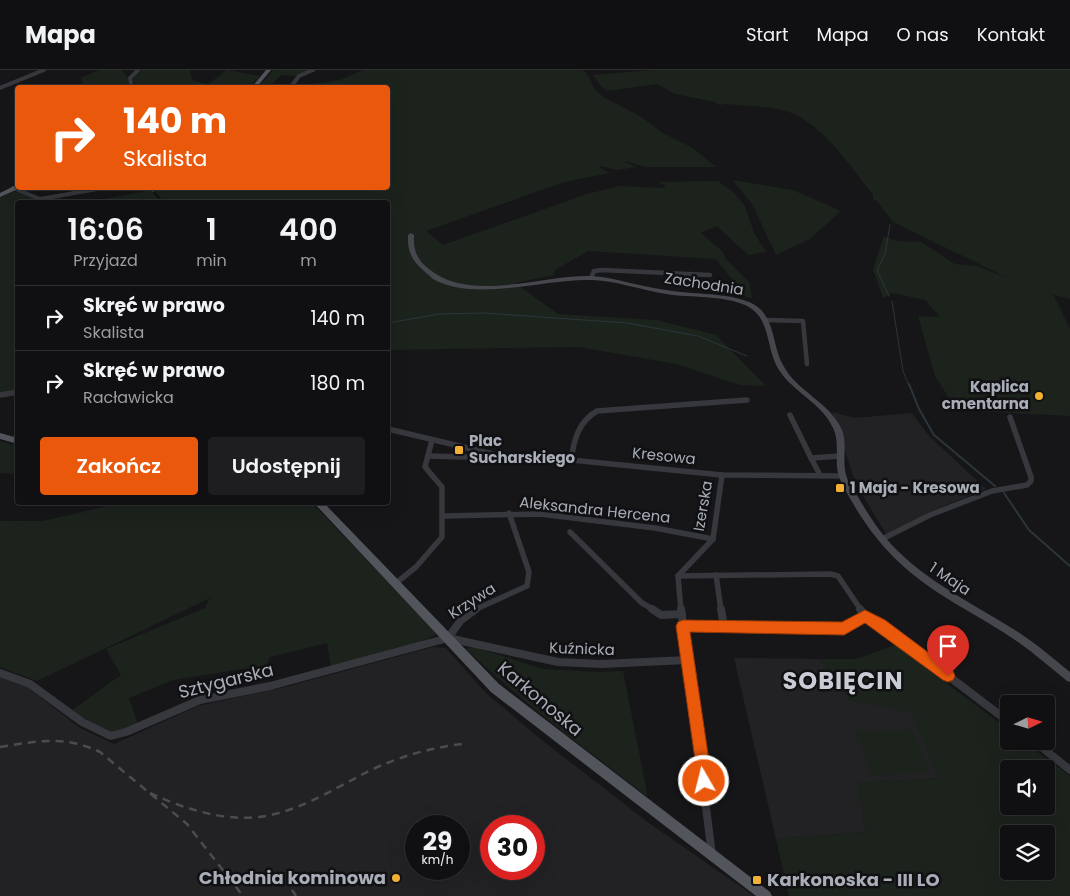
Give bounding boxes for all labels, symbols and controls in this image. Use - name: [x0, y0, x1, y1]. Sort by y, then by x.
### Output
- text: Mapa: [25, 18, 96, 51]
- text: Start: [746, 22, 789, 47]
- text: Mapa: [817, 22, 869, 47]
- text: O nas: [897, 22, 949, 47]
- text: Kontakt: [977, 22, 1045, 47]
- text: 140 m: [123, 96, 227, 145]
- icon: right: [40, 105, 105, 170]
- text: Skalista: [123, 143, 207, 174]
- text: 16:06: [67, 208, 144, 251]
- text: 1: [206, 208, 217, 251]
- text: 400: [279, 208, 338, 251]
- text: Przyjazd: [73, 249, 138, 272]
- text: min: [196, 249, 227, 272]
- text: m: [300, 249, 317, 272]
- street label: Zachodnia: [663, 267, 745, 300]
- text: Skręć w prawo: [83, 292, 225, 319]
- icon: right: [40, 304, 68, 332]
- text: 140 m: [310, 305, 365, 332]
- text: Skalista: [83, 321, 144, 344]
- text: Skręć w prawo: [83, 357, 225, 384]
- icon: right: [40, 369, 68, 397]
- text: 180 m: [310, 370, 365, 397]
- place label: Kaplica cmentarna: [942, 376, 1029, 414]
- text: Racławicka: [83, 386, 174, 409]
- marker: Kaplica cmentarna: [1033, 390, 1045, 402]
- place label: Plac Sucharskiego: [469, 430, 576, 468]
- button: Zakończ: [40, 437, 198, 495]
- button: Udostępnij: [208, 437, 365, 495]
- street label: Kresowa: [631, 442, 697, 469]
- marker: Plac Sucharskiego: [453, 444, 465, 456]
- place label: 1 Maja - Kresowa: [850, 477, 980, 498]
- street label: Izerska: [688, 479, 717, 533]
- marker: 1 Maja - Kresowa: [834, 482, 846, 494]
- street label: Aleksandra Hercena: [519, 491, 672, 528]
- street label: 1 Maja: [925, 557, 975, 600]
- street label: Krzywa: [444, 578, 499, 624]
- pin: [927, 625, 969, 676]
- icon: arrive: [934, 632, 962, 660]
- street label: Kuźnicka: [549, 637, 615, 660]
- street label: Karkonoska: [492, 656, 588, 742]
- street label: Sztygarska: [176, 657, 276, 704]
- district label: SOBIĘCIN: [783, 664, 903, 697]
- north arrow: [1000, 695, 1055, 750]
- map controls: [1000, 695, 1055, 880]
- position arrow: [677, 754, 729, 806]
- button: sound: [1000, 760, 1055, 815]
- speed limit sign: 30: [480, 815, 545, 880]
- text: 29: [423, 824, 452, 859]
- button: layers: [1000, 825, 1055, 880]
- text: km/h: [422, 851, 453, 868]
- place label: Chłodnia kominowa: [199, 865, 386, 890]
- place label: Karkonoska - III LO: [767, 867, 940, 892]
- marker: Chłodnia kominowa: [390, 872, 402, 884]
- marker: Karkonoska - III LO: [751, 874, 763, 886]

